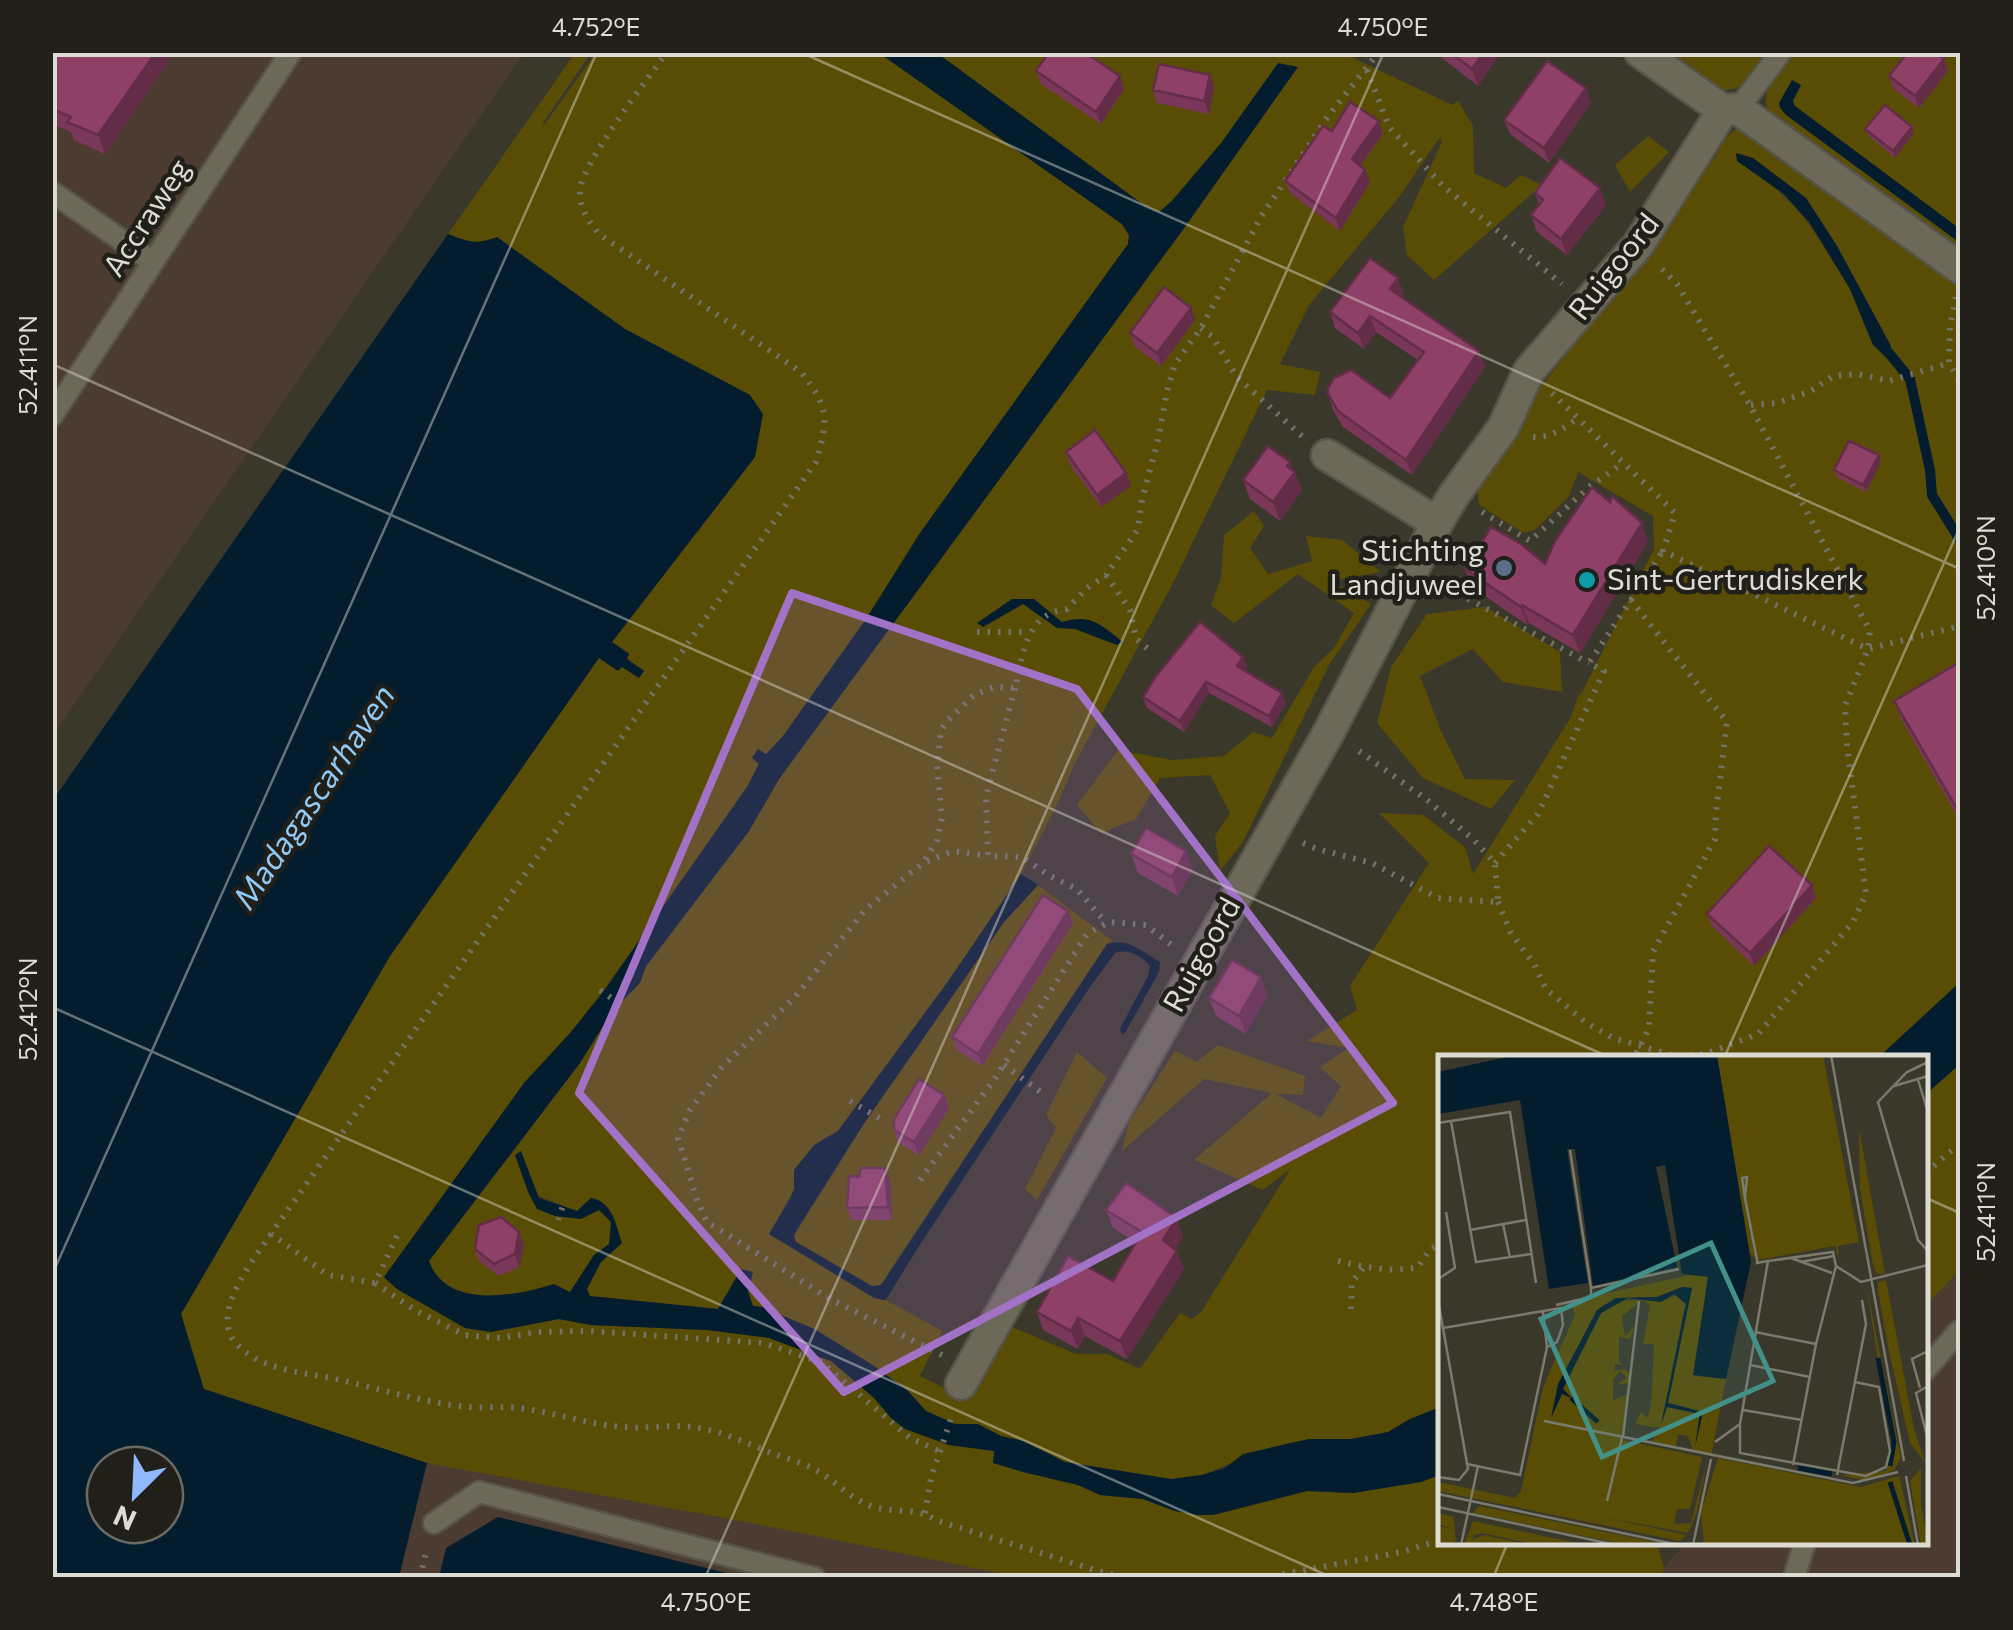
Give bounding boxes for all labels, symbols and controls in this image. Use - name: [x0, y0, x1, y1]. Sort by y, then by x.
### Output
- text: 4.752°E: [552, 11, 640, 41]
- text: 4.750°E: [1338, 11, 1428, 41]
- street label: Accraweg: [93, 151, 196, 282]
- street label: Ruigoord: [1559, 205, 1665, 326]
- text: 52.411°N: [12, 315, 42, 415]
- text: 52.410°N: [1970, 515, 2000, 621]
- place label: Stichting Landjuweel: [1329, 530, 1484, 601]
- marker: Stichting Landjuweel: [1493, 557, 1515, 579]
- place label: Sint-Gertrudiskerk: [1607, 559, 1864, 596]
- marker: Sint-Gertrudiskerk: [1576, 569, 1598, 591]
- water label: Madagascarhaven: [223, 676, 402, 916]
- street label: Ruigoord: [1153, 890, 1246, 1017]
- text: 52.412°N: [12, 957, 42, 1061]
- inset map: [1438, 1055, 1928, 1545]
- text: 52.411°N: [1970, 1162, 2000, 1262]
- north arrow: [85, 1445, 185, 1545]
- text: N: [108, 1499, 141, 1539]
- text: 4.750°E: [661, 1586, 751, 1616]
- text: 4.748°E: [1450, 1586, 1538, 1616]

